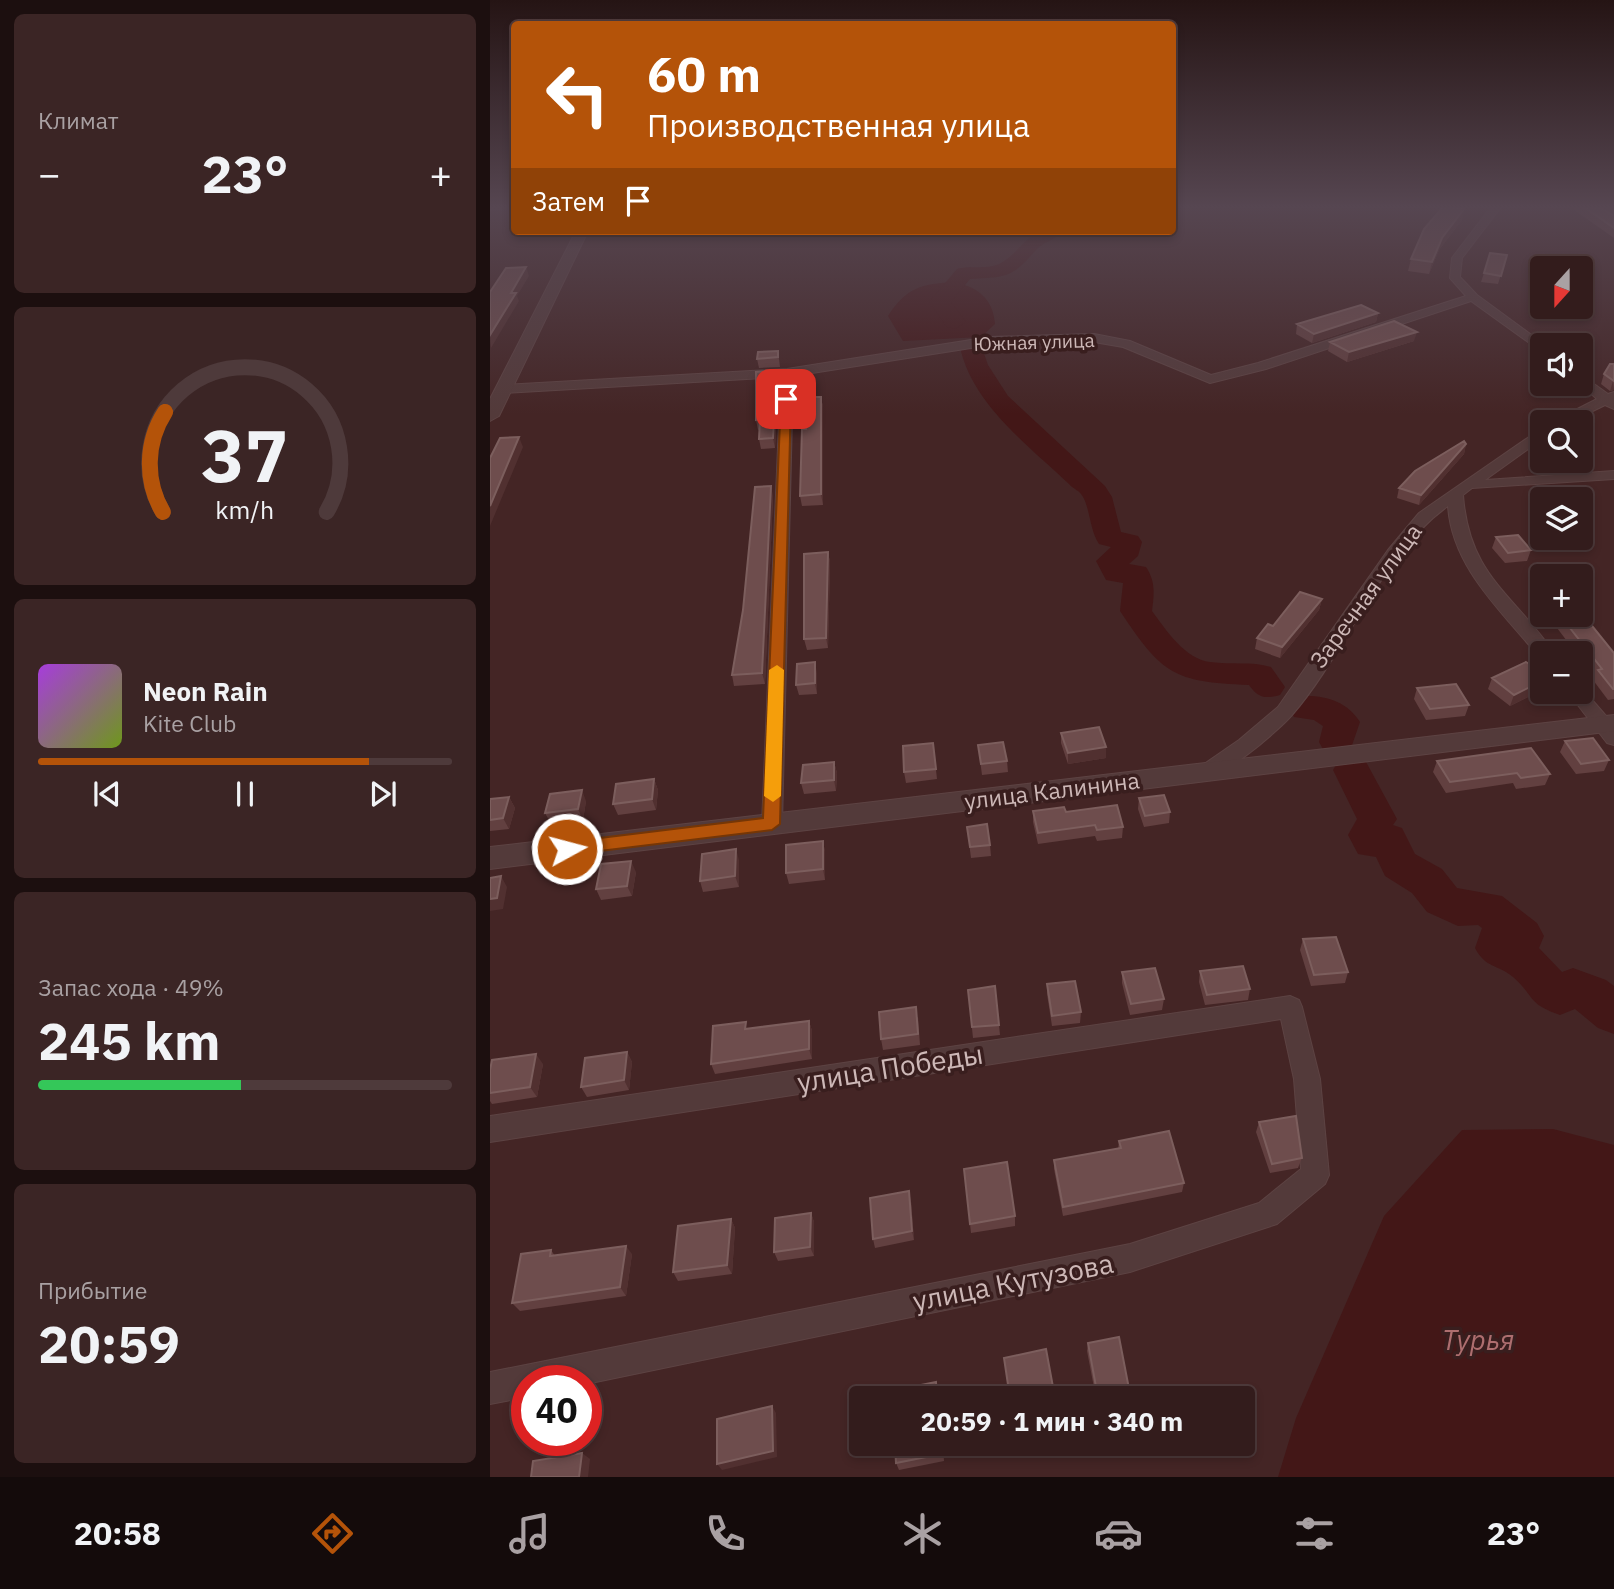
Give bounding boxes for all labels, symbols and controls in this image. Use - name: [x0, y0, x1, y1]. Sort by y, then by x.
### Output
- text: 60 m: [647, 42, 761, 105]
- icon: left: [532, 49, 623, 140]
- text: Производственная улица: [647, 104, 1030, 146]
- text: Климат: [38, 105, 119, 135]
- text: 23°: [202, 140, 288, 207]
- text: −: [38, 149, 61, 198]
- text: +: [429, 149, 452, 198]
- icon: arrive: [619, 182, 657, 220]
- text: Затем: [532, 184, 605, 218]
- north arrow: [1530, 256, 1592, 318]
- map controls: [1530, 256, 1593, 704]
- street label: Южная улица: [973, 328, 1095, 356]
- button: sound: [1530, 333, 1593, 396]
- pin: [756, 369, 816, 429]
- icon: arrive: [767, 380, 805, 418]
- text: 37: [201, 407, 289, 502]
- button: search: [1530, 410, 1593, 473]
- button: layers: [1530, 487, 1593, 550]
- text: km/h: [216, 493, 274, 526]
- street label: Заречная улица: [1303, 517, 1428, 674]
- button: +: [1530, 564, 1593, 627]
- button: −: [1530, 641, 1593, 704]
- text: Neon Rain: [143, 674, 268, 708]
- text: Kite Club: [143, 708, 236, 738]
- street label: улица Калинина: [963, 764, 1141, 816]
- icon: previous: [88, 775, 126, 813]
- icon: pause: [226, 775, 264, 813]
- icon: next: [364, 775, 402, 813]
- position arrow: [530, 812, 604, 886]
- text: Запас хода · 49%: [38, 972, 224, 1002]
- text: 245 km: [38, 1007, 220, 1074]
- street label: улица Победы: [794, 1035, 985, 1100]
- street label: улица Кутузова: [909, 1244, 1116, 1319]
- text: Прибытие: [38, 1275, 147, 1305]
- text: 20:59: [38, 1310, 180, 1377]
- water label: Турья: [1442, 1321, 1514, 1358]
- speed limit sign: 40: [511, 1365, 602, 1456]
- text: 20:59 · 1 мин · 340 m: [921, 1404, 1183, 1438]
- icon: directions: [308, 1509, 357, 1558]
- icon: music: [505, 1509, 554, 1558]
- icon: phone: [701, 1509, 750, 1558]
- icon: climate: [898, 1509, 947, 1558]
- icon: car: [1094, 1509, 1143, 1558]
- icon: filters: [1290, 1509, 1339, 1558]
- text: 20:58: [74, 1512, 161, 1554]
- text: 23°: [1487, 1512, 1540, 1554]

